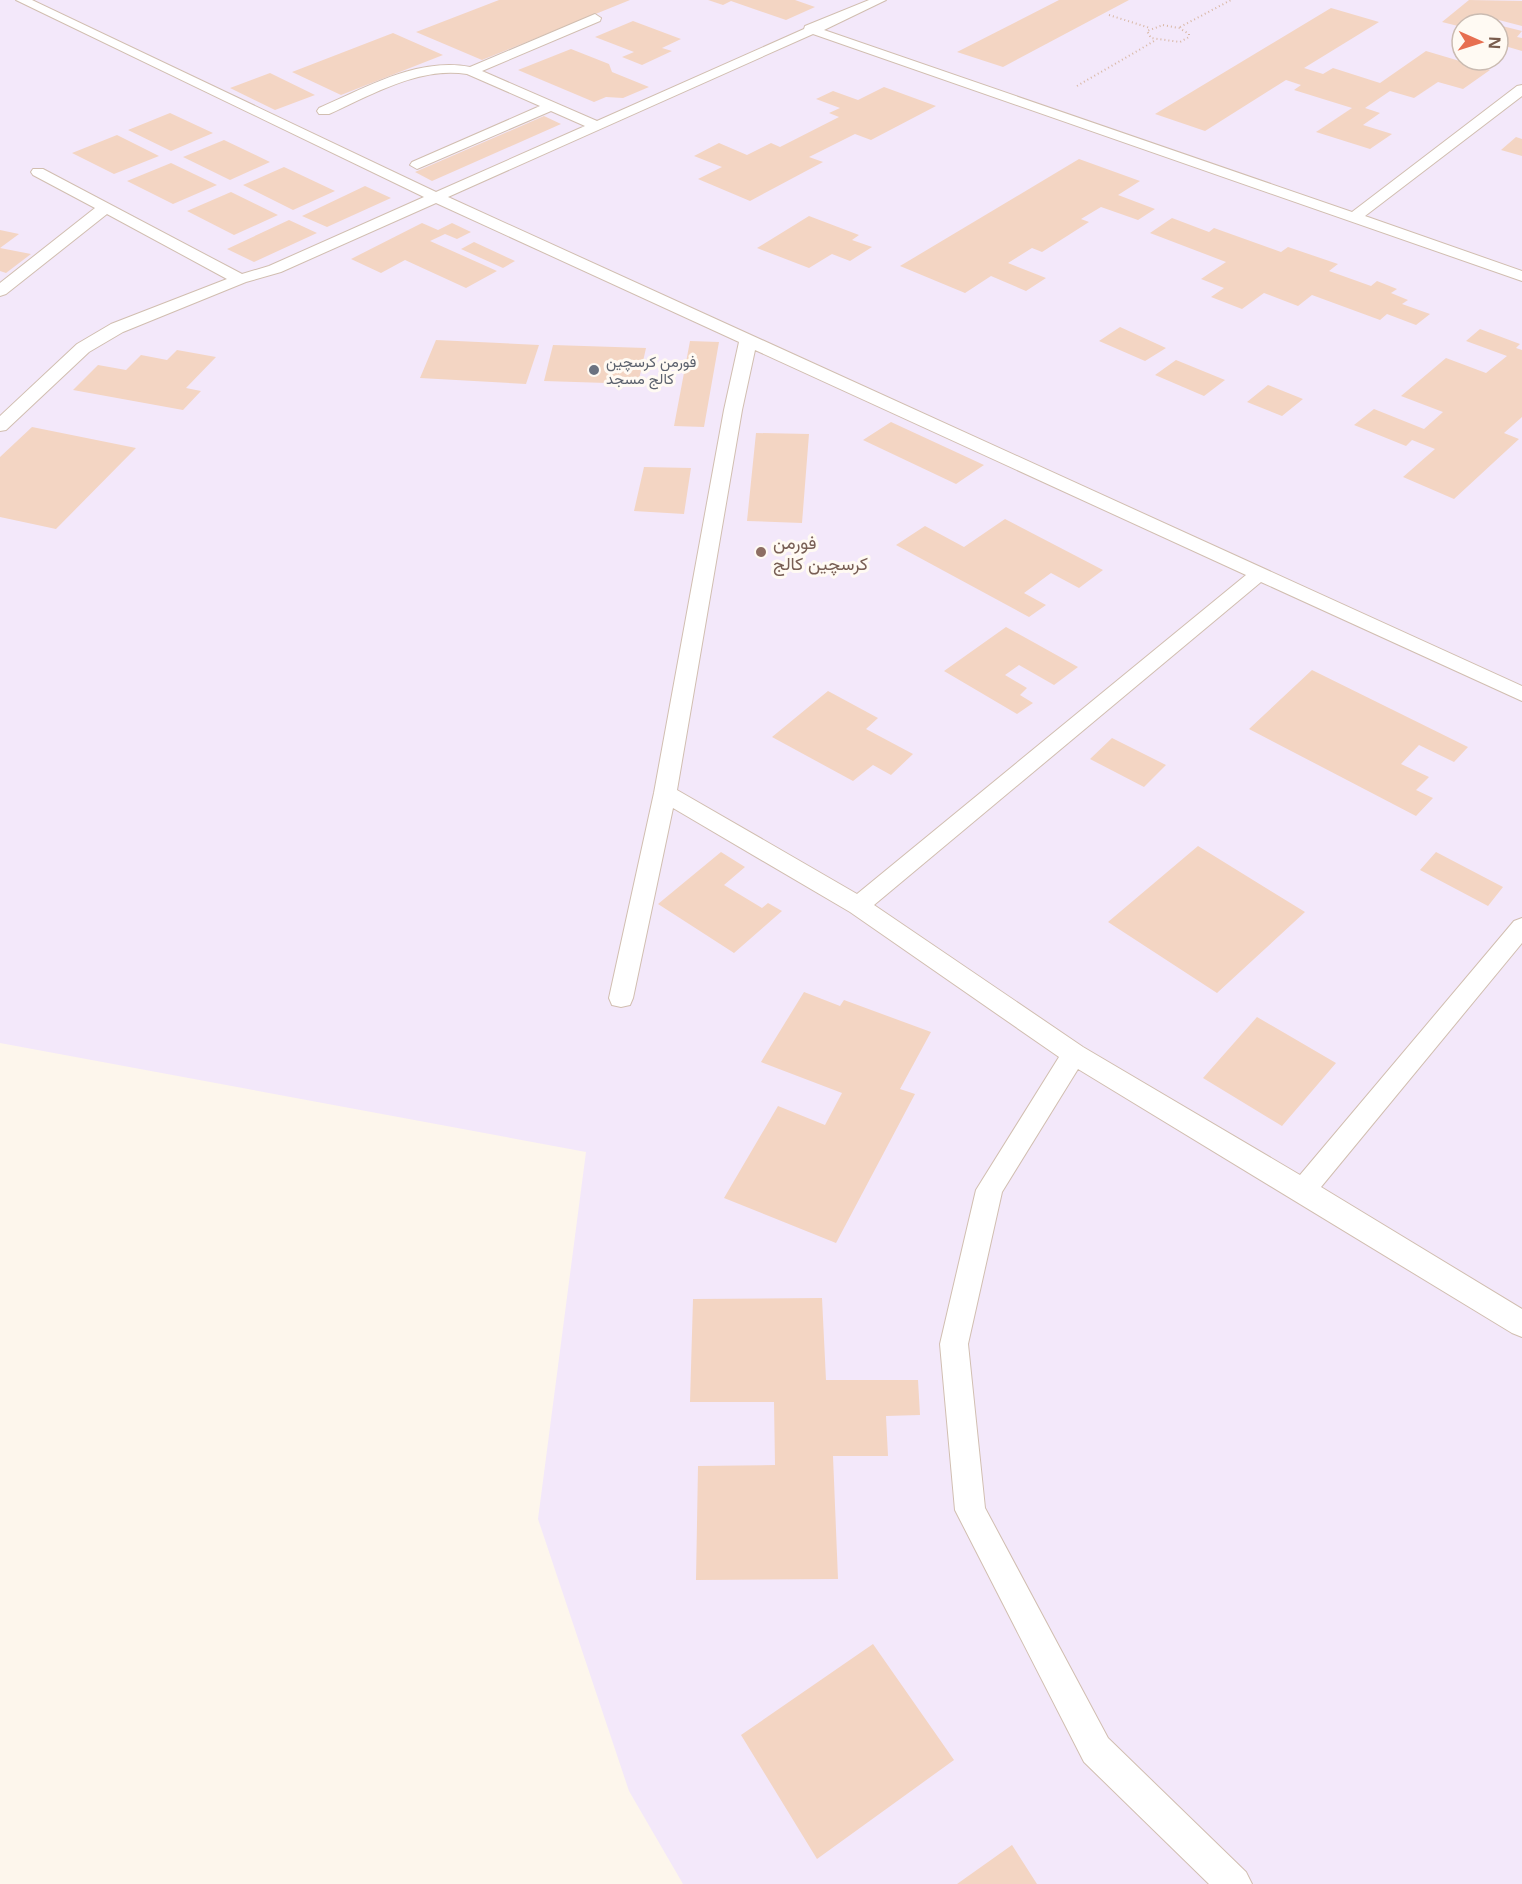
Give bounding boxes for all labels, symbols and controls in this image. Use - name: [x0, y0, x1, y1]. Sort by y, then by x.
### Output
- north arrow: [1450, 12, 1510, 72]
- text: N: [1484, 36, 1506, 50]
- place label: فورمن کرسچین کالج مسجد: [606, 351, 696, 390]
- marker: فورمن کرسچین کالج مسجد: [587, 363, 601, 377]
- place label: فورمن کرسچین کالج: [773, 530, 868, 576]
- marker: فورمن کرسچین کالج: [754, 545, 768, 559]

